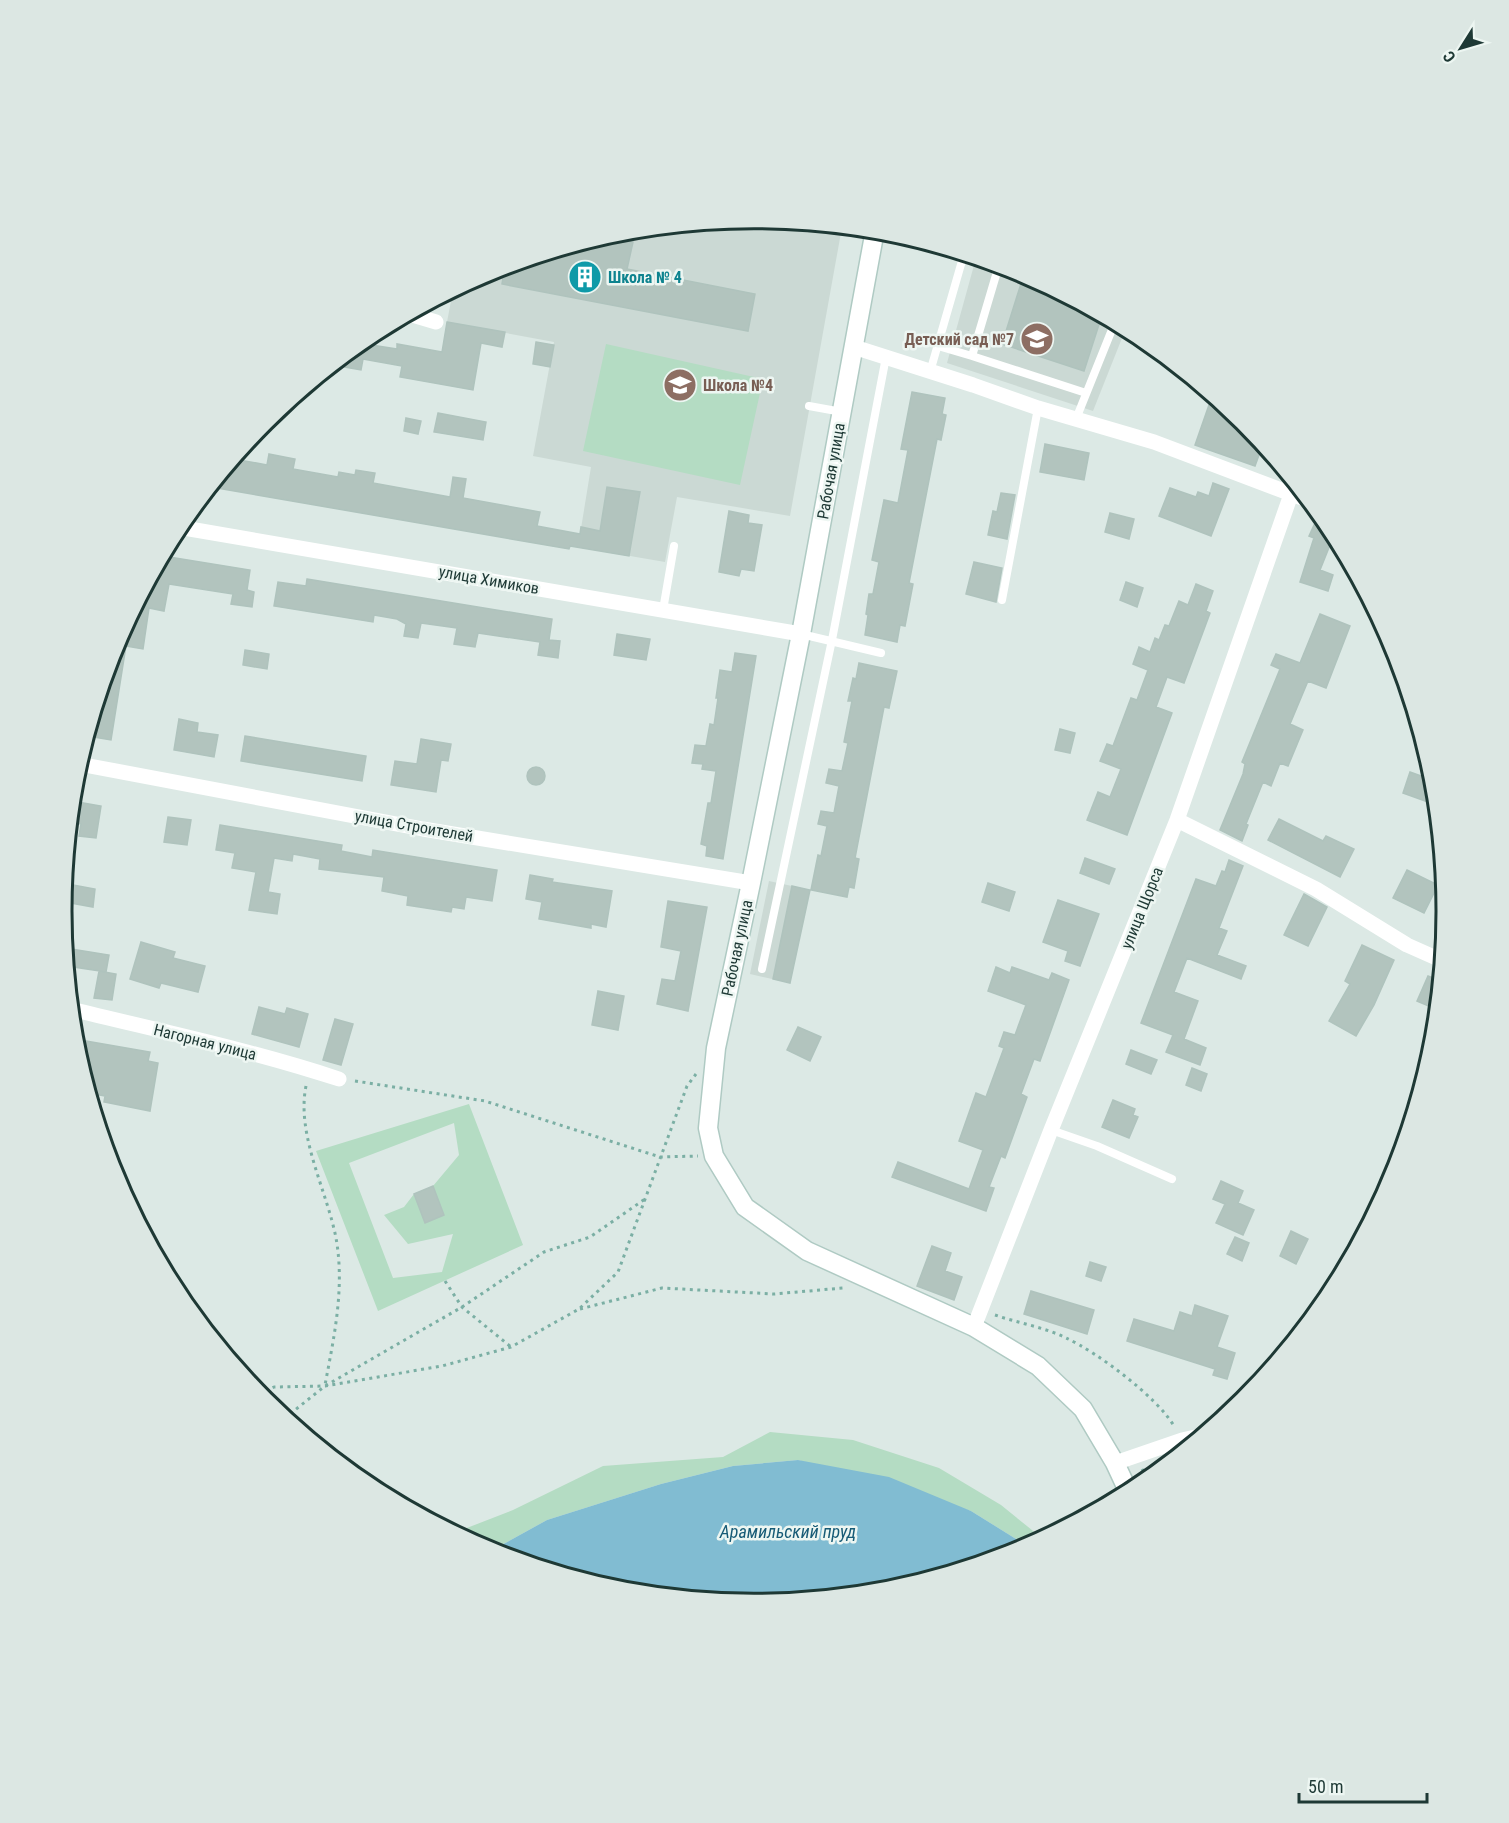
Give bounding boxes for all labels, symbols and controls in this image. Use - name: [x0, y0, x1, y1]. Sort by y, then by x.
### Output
- north arrow: [1431, 18, 1491, 78]
- text: С: [1439, 47, 1460, 66]
- building icon: Школа № 4: [567, 259, 603, 295]
- place label: Школа № 4: [608, 268, 682, 287]
- school or university icon: Детский сад №7: [1019, 321, 1055, 357]
- place label: Детский сад №7: [904, 330, 1014, 349]
- school or university icon: Школа №4: [662, 367, 698, 403]
- place label: Школа №4: [703, 376, 773, 395]
- street label: Рабочая улица: [813, 421, 849, 521]
- street label: улица Химиков: [437, 562, 541, 598]
- street label: улица Строителей: [353, 806, 475, 846]
- street label: улица Щорса: [1117, 864, 1167, 952]
- street label: Рабочая улица: [718, 898, 756, 998]
- street label: Нагорная улица: [152, 1020, 258, 1064]
- water label: Арамильский пруд: [719, 1521, 856, 1542]
- scale bar: [1299, 1766, 1426, 1804]
- text: 50 m: [1308, 1776, 1343, 1797]

